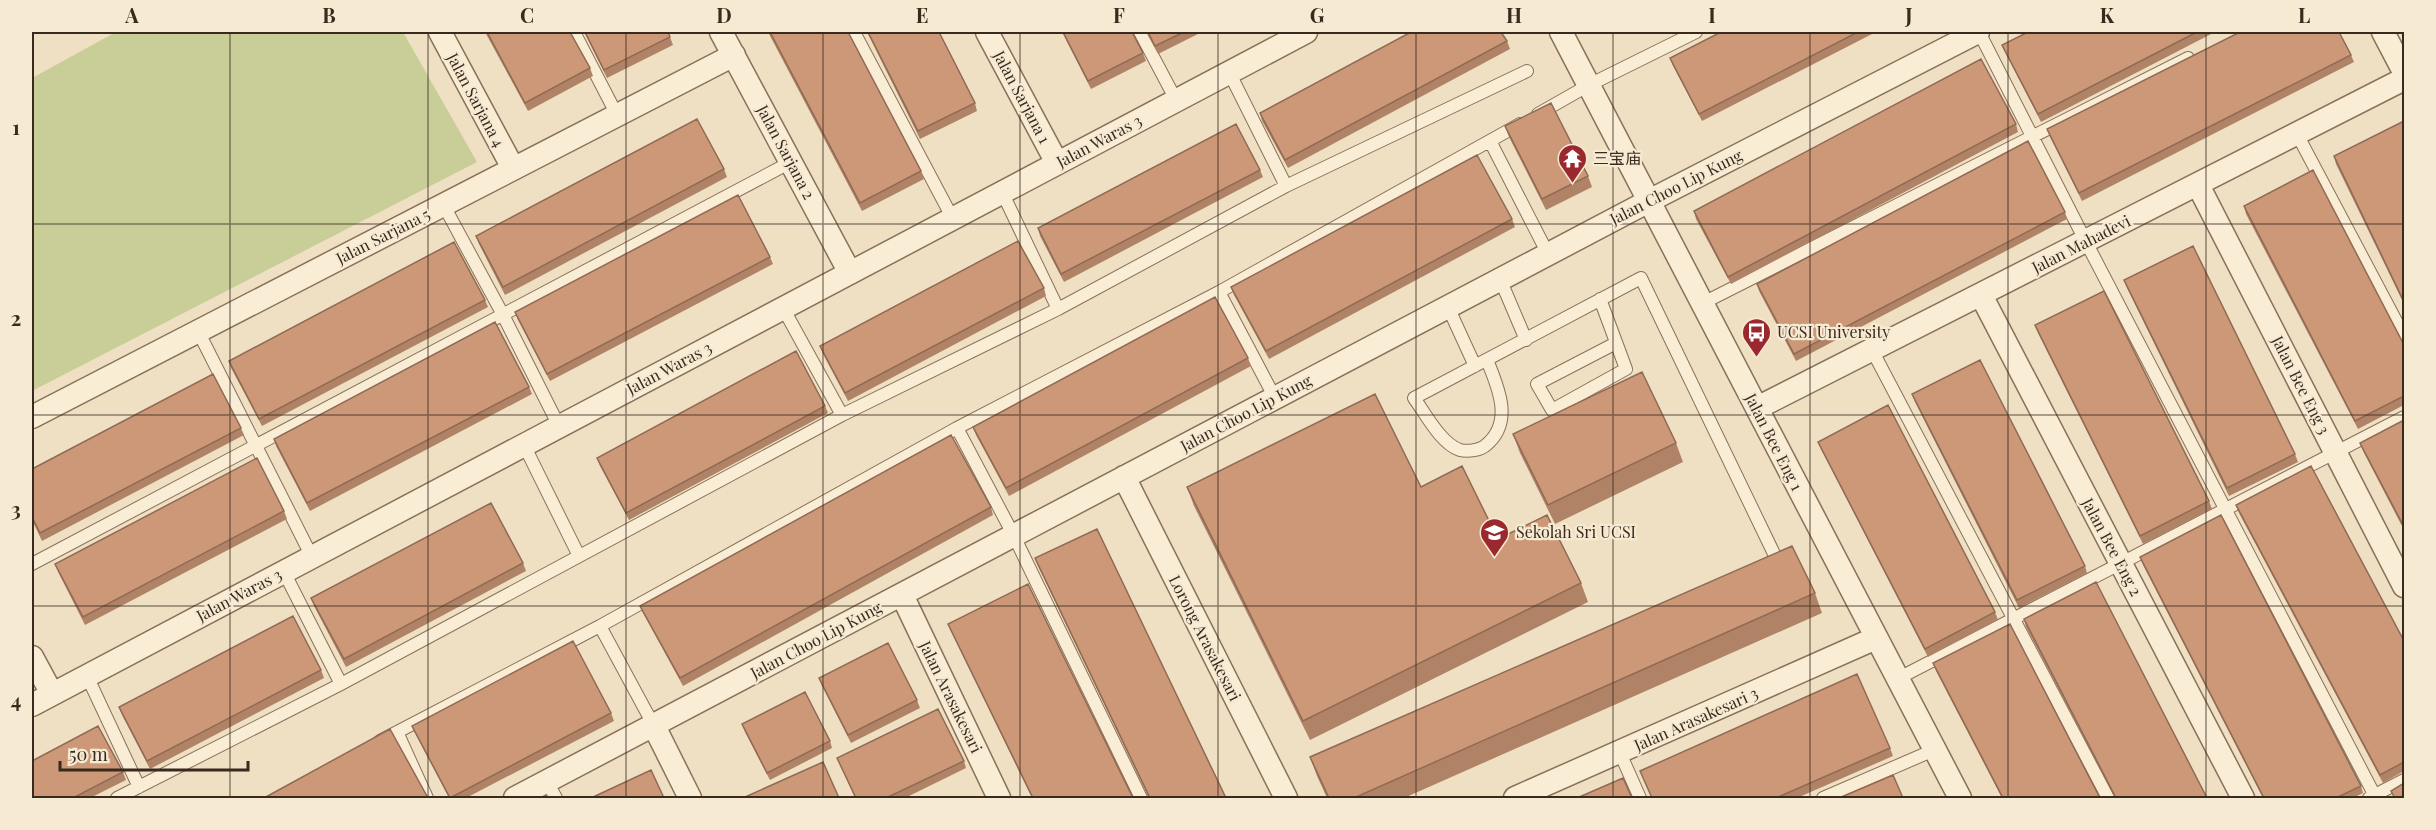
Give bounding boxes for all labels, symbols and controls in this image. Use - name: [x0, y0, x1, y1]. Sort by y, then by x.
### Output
- text: A: [124, 1, 139, 28]
- text: B: [322, 1, 336, 28]
- text: C: [520, 1, 534, 28]
- text: D: [716, 1, 732, 28]
- text: E: [916, 1, 928, 28]
- text: F: [1113, 1, 1125, 28]
- text: G: [1310, 1, 1325, 28]
- text: H: [1506, 1, 1522, 28]
- text: I: [1708, 1, 1716, 28]
- text: J: [1904, 1, 1913, 28]
- text: K: [2100, 1, 2115, 28]
- text: L: [2298, 1, 2310, 28]
- street label: Jalan Sarjana 1: [989, 46, 1056, 147]
- street label: Jalan Sarjana 4: [442, 48, 510, 151]
- street label: Jalan Sarjana 2: [752, 100, 820, 203]
- street label: Jalan Waras 3: [1052, 109, 1145, 172]
- text: 1: [12, 113, 20, 140]
- temple icon: 三宝庙: [1556, 142, 1588, 184]
- street label: Jalan Choo Lip Kung: [1605, 144, 1746, 229]
- place label: 三宝庙: [1593, 147, 1641, 168]
- street label: Jalan Sarjana 5: [331, 203, 433, 269]
- street label: Jalan Mahadevi: [2027, 210, 2134, 278]
- text: 2: [11, 304, 21, 331]
- bus stop icon: UCSI University: [1740, 316, 1772, 358]
- place label: UCSI University: [1777, 321, 1890, 342]
- street label: Jalan Bee Eng 3: [2267, 331, 2335, 438]
- street label: Jalan Waras 3: [622, 336, 715, 399]
- street label: Jalan Choo Lip Kung: [1176, 369, 1316, 457]
- street label: Jalan Bee Eng 1: [1740, 389, 1808, 494]
- street label: Jalan Bee Eng 2: [2077, 493, 2147, 600]
- text: 3: [11, 495, 21, 522]
- school or university icon: Sekolah Sri UCSI: [1479, 516, 1511, 558]
- place label: Sekolah Sri UCSI: [1516, 521, 1636, 542]
- street label: Jalan Waras 3: [192, 563, 285, 626]
- street label: Lorong Arasakesari: [1165, 571, 1246, 705]
- street label: Jalan Choo Lip Kung: [746, 596, 886, 684]
- street label: Jalan Arasakesari: [915, 636, 988, 756]
- street label: Jalan Arasakesari 3: [1630, 682, 1761, 756]
- text: 4: [11, 686, 21, 713]
- scale bar: [60, 734, 248, 772]
- text: 50 m: [69, 742, 108, 766]

